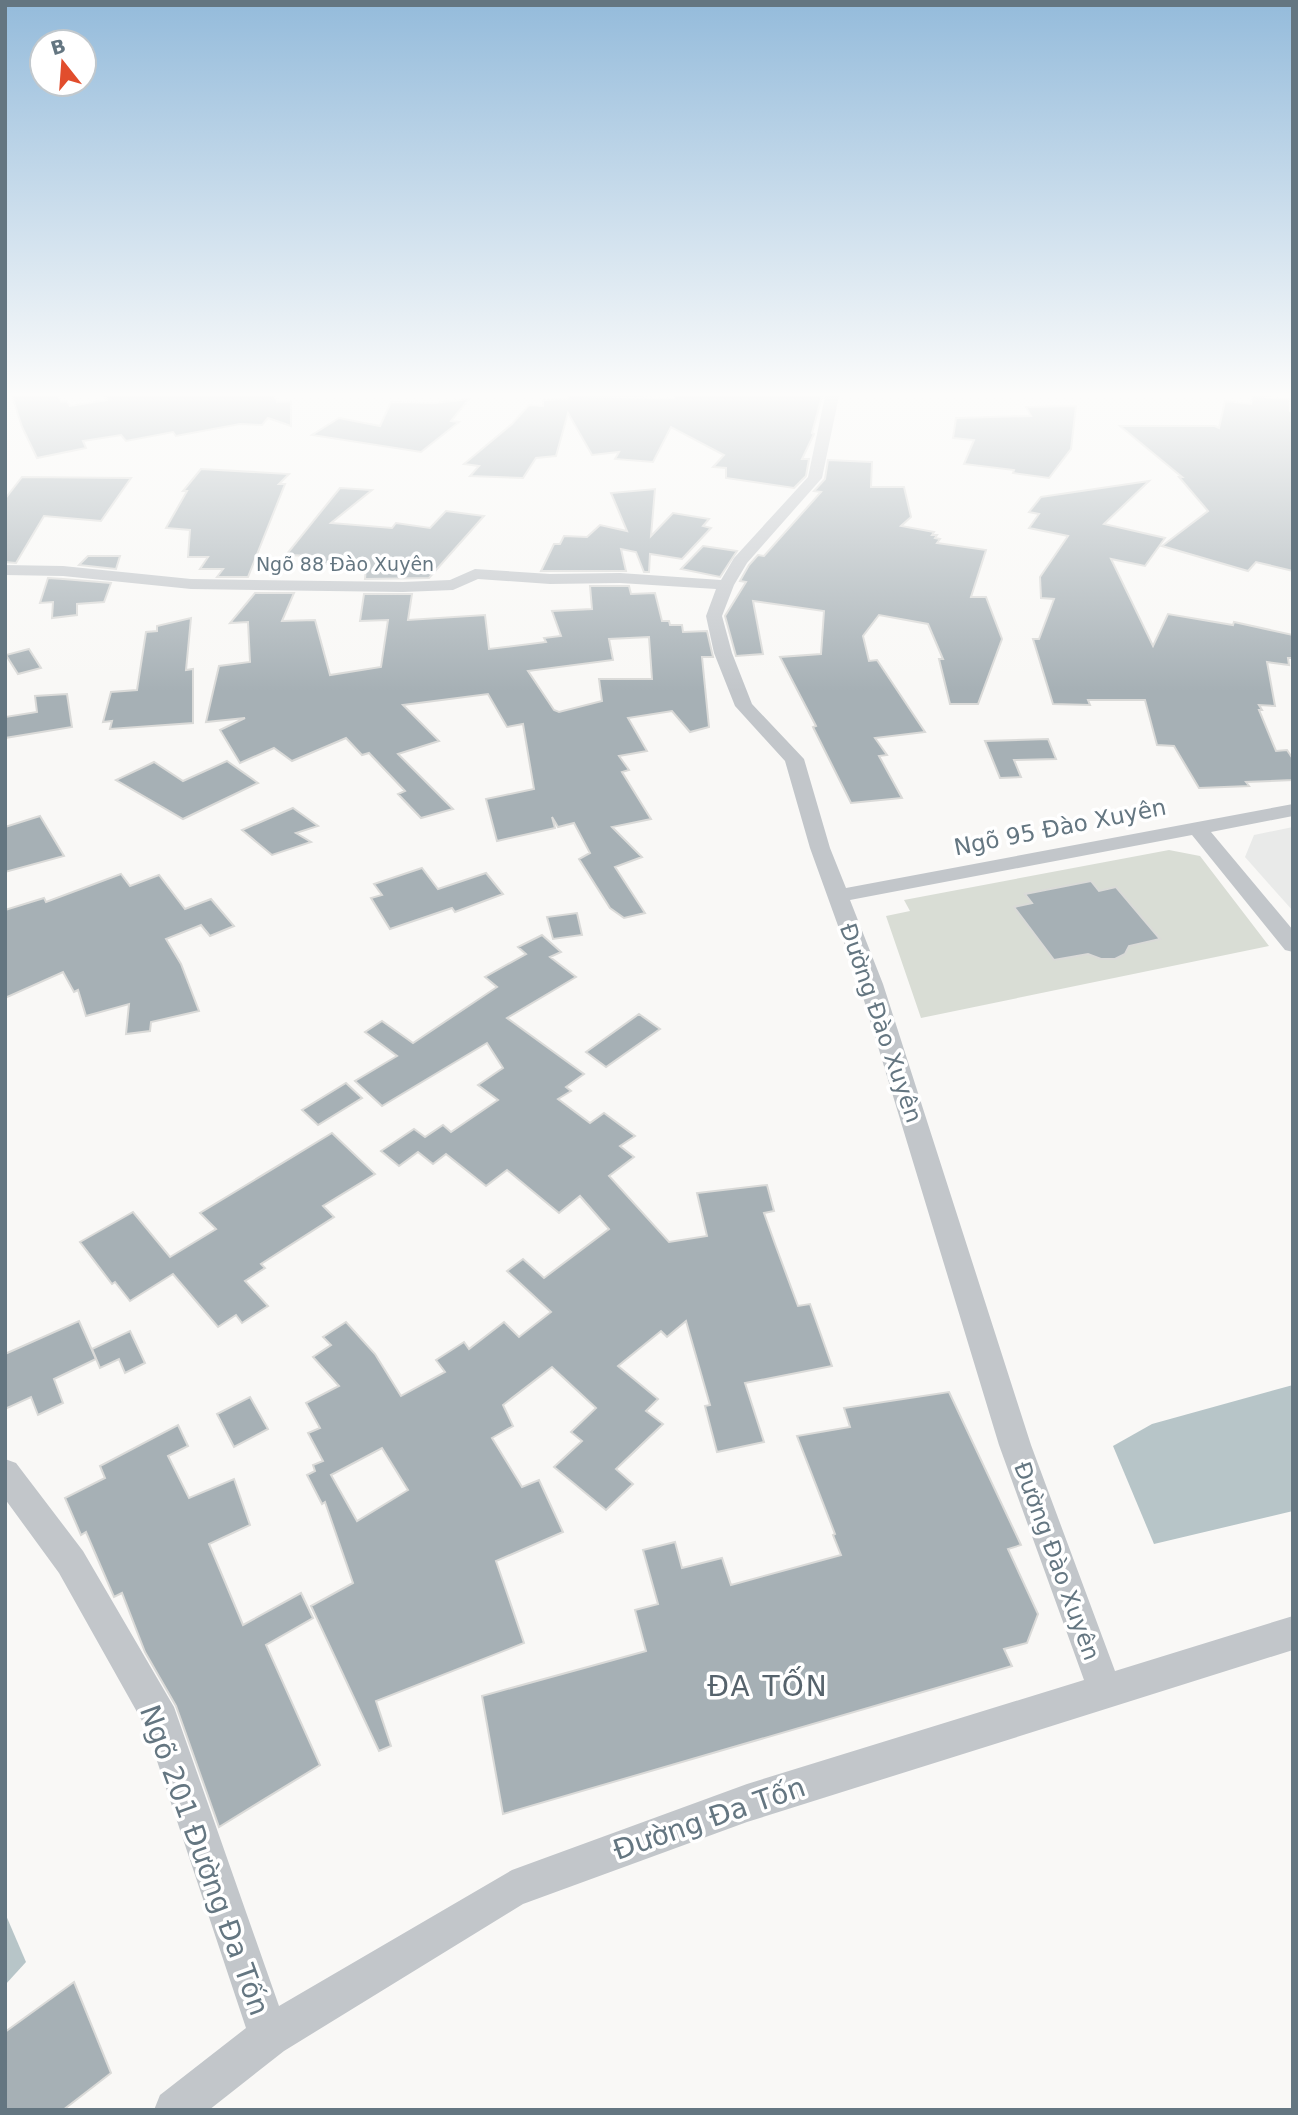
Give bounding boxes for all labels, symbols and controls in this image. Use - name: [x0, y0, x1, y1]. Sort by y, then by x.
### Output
- north arrow: [28, 28, 98, 98]
- text: B: [48, 34, 68, 59]
- street label: Ngõ 88 Đào Xuyên: [256, 553, 434, 575]
- street label: Ngõ 95 Đào Xuyên: [952, 794, 1168, 860]
- street label: Đường Đào Xuyên: [835, 920, 927, 1126]
- street label: Đường Đào Xuyên: [1009, 1458, 1105, 1664]
- district label: ĐA TỐN: [707, 1666, 829, 1703]
- street label: Ngõ 201 Đường Đa Tốn: [133, 1700, 276, 2020]
- street label: Đường Đa Tốn: [609, 1770, 809, 1867]

